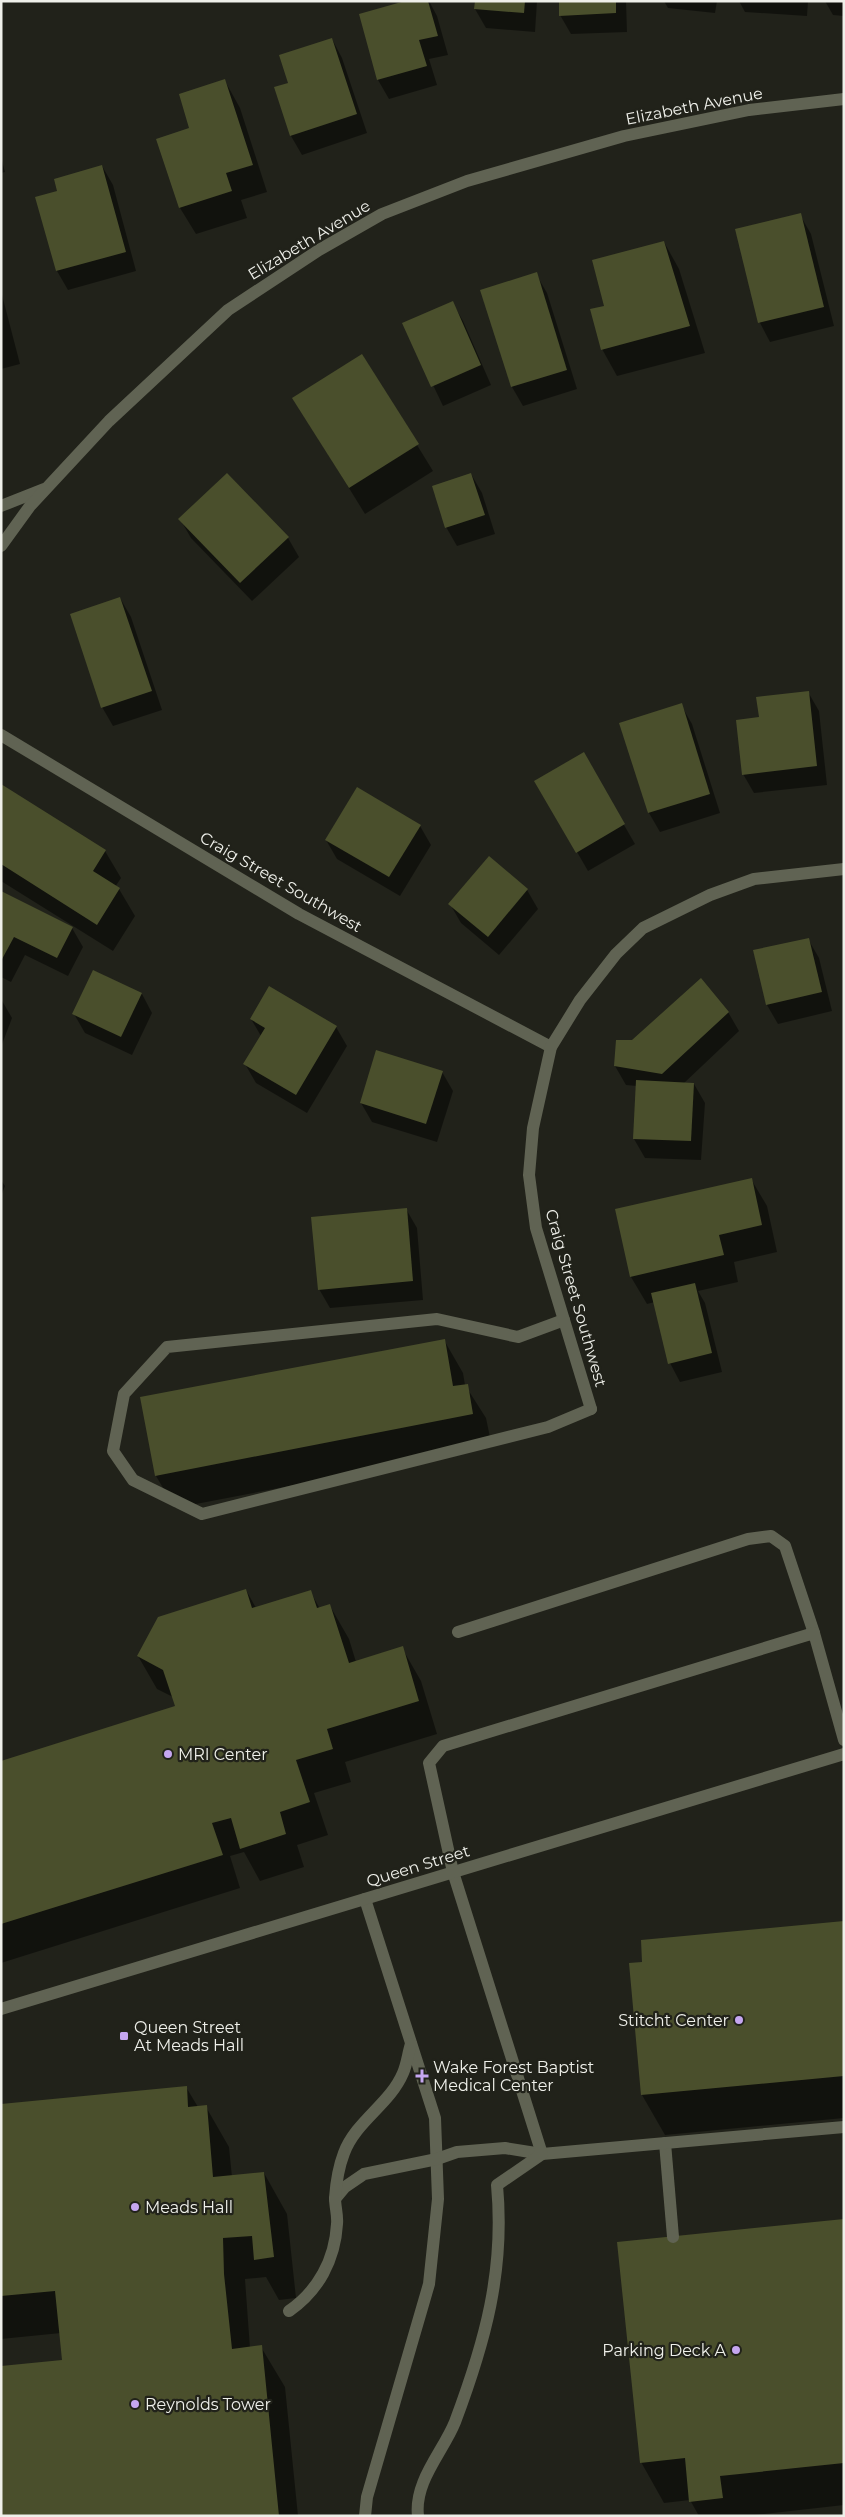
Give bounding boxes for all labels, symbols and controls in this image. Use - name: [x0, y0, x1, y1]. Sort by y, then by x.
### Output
- street label: Elizabeth Avenue: [624, 83, 764, 129]
- street label: Elizabeth Avenue: [244, 196, 374, 284]
- street label: Craig Street Southwest: [197, 828, 366, 937]
- street label: Craig Street Southwest: [541, 1207, 611, 1390]
- place label: MRI Center: [178, 1745, 268, 1764]
- marker: MRI Center: [162, 1748, 174, 1760]
- street label: Queen Street: [364, 1841, 472, 1891]
- place label: Stitcht Center: [618, 2011, 729, 2030]
- marker: Stitcht Center: [733, 2014, 745, 2026]
- place label: Queen Street At Meads Hall: [134, 2018, 244, 2055]
- marker: Queen Street At Meads Hall: [118, 2030, 130, 2042]
- place label: Wake Forest Baptist Medical Center: [433, 2058, 595, 2095]
- marker: Wake Forest Baptist Medical Center: [415, 2069, 429, 2083]
- place label: Meads Hall: [145, 2198, 233, 2217]
- marker: Meads Hall: [129, 2201, 141, 2213]
- place label: Parking Deck A: [602, 2341, 727, 2360]
- marker: Parking Deck A: [730, 2344, 742, 2356]
- place label: Reynolds Tower: [145, 2395, 271, 2414]
- marker: Reynolds Tower: [129, 2398, 141, 2410]

